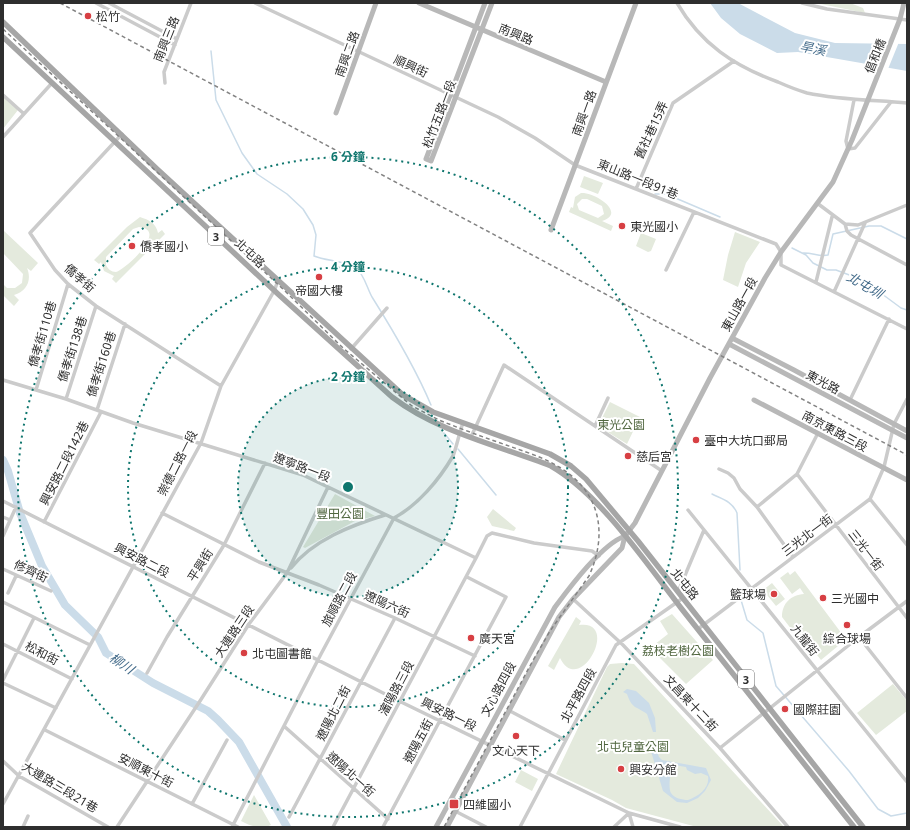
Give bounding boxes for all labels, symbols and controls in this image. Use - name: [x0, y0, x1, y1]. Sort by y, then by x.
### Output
- place label: 松竹: [96, 8, 120, 25]
- marker: 松竹: [83, 11, 93, 21]
- street label: 南興三路: [149, 14, 183, 64]
- street label: 南興路: [496, 19, 536, 49]
- street label: 南興二路: [331, 29, 363, 79]
- street label: 倡和橋: [860, 36, 890, 76]
- water label: 旱溪: [799, 37, 829, 60]
- street label: 順興街: [391, 51, 431, 81]
- street label: 松竹五路一段: [418, 77, 460, 151]
- street label: 南興一路: [568, 88, 600, 138]
- street label: 舊社巷15弄: [630, 98, 672, 162]
- text: 6 分鐘: [331, 148, 365, 165]
- street label: 東山路一段91巷: [595, 155, 681, 203]
- place label: 東光國小: [630, 218, 678, 235]
- marker: 東光國小: [617, 221, 627, 231]
- road number: 3: [208, 227, 224, 245]
- street label: 北屯路: [231, 235, 269, 271]
- place label: 僑孝國小: [140, 238, 188, 255]
- marker: 僑孝國小: [127, 241, 137, 251]
- text: 4 分鐘: [331, 258, 365, 275]
- street label: 僑孝街: [61, 260, 99, 296]
- water label: 北屯圳: [844, 267, 888, 304]
- marker: 帝國大樓: [314, 272, 324, 282]
- street label: 東山路一段: [717, 274, 761, 334]
- place label: 帝國大樓: [295, 282, 343, 299]
- street label: 僑孝街110巷: [24, 299, 60, 369]
- street label: 僑孝街138巷: [53, 314, 91, 384]
- street label: 僑孝街160巷: [82, 329, 120, 399]
- street label: 東光路: [803, 366, 843, 398]
- text: 2 分鐘: [331, 368, 365, 385]
- street label: 南京東路三段: [799, 407, 871, 455]
- park label: 東光公園: [597, 416, 645, 433]
- street label: 興安路二段142巷: [35, 418, 93, 508]
- street label: 崇德二路一段: [153, 427, 201, 499]
- place label: 臺中大坑口郵局: [704, 432, 788, 449]
- marker: 臺中大坑口郵局: [691, 435, 701, 445]
- street label: 遼寧路一段: [271, 448, 333, 486]
- place label: 慈后宮: [636, 448, 672, 465]
- marker: 慈后宮: [623, 451, 633, 461]
- centre of rings: [341, 480, 355, 494]
- park label: 豐田公園: [316, 505, 364, 522]
- street label: 三光北一街: [778, 510, 836, 560]
- street label: 三光一街: [845, 526, 887, 574]
- street label: 興安路二段: [111, 539, 173, 581]
- street label: 平興街: [183, 545, 217, 585]
- street label: 修齊街: [11, 556, 51, 586]
- street label: 北屯路: [667, 565, 703, 603]
- street label: 旅順路二段: [317, 569, 361, 629]
- street label: 遼陽六街: [362, 586, 412, 622]
- place label: 籃球場: [730, 586, 766, 603]
- marker: 籃球場: [769, 589, 779, 599]
- place label: 三光國中: [831, 590, 879, 607]
- marker: 三光國中: [818, 593, 828, 603]
- street label: 大連路三段: [210, 601, 258, 661]
- marker: 綜合球場: [842, 620, 852, 630]
- street label: 九龍街: [787, 621, 823, 659]
- place label: 廣天宮: [479, 630, 515, 647]
- place label: 綜合球場: [823, 630, 871, 647]
- marker: 廣天宮: [466, 633, 476, 643]
- street label: 松和街: [22, 637, 62, 669]
- park label: 荔枝老樹公園: [642, 642, 714, 659]
- place label: 北屯圖書館: [252, 645, 312, 662]
- water label: 柳川: [106, 648, 139, 679]
- marker: 北屯圖書館: [239, 648, 249, 658]
- street label: 瀋陽路三段: [374, 658, 418, 718]
- street label: 文心路四段: [476, 659, 520, 719]
- street label: 北平路四段: [556, 665, 600, 725]
- road number: 3: [738, 670, 754, 688]
- street label: 文昌東十二街: [660, 671, 722, 735]
- street label: 遼陽北二街: [312, 682, 354, 744]
- street label: 興安路一段: [418, 693, 480, 735]
- place label: 國際莊園: [793, 701, 841, 718]
- marker: 國際莊園: [780, 704, 790, 714]
- street label: 遼陽五街: [399, 716, 437, 766]
- marker: 文心天下: [511, 731, 521, 741]
- park label: 北屯兒童公園: [597, 738, 669, 755]
- place label: 文心天下: [492, 742, 540, 759]
- street label: 遼陽北一街: [323, 748, 379, 800]
- street label: 安順東十街: [115, 749, 177, 791]
- street label: 大連路三段21巷: [19, 758, 101, 816]
- place label: 興安分館: [629, 761, 677, 778]
- marker: 興安分館: [616, 764, 626, 774]
- place label: 四維國小: [463, 796, 511, 813]
- marker: 四維國小: [448, 798, 460, 810]

